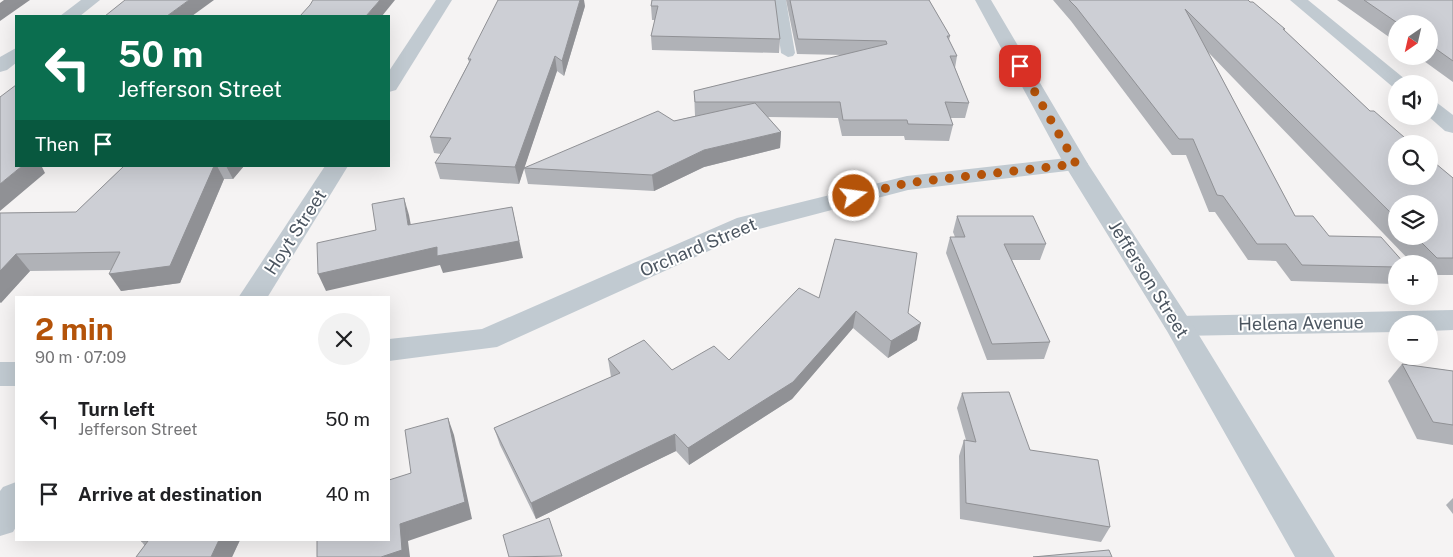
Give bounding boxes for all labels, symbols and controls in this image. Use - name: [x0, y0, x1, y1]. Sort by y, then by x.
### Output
- north arrow: [1388, 15, 1438, 65]
- map controls: [1388, 15, 1438, 365]
- text: 50 m: [118, 34, 203, 75]
- icon: left: [35, 35, 100, 100]
- pin: [999, 45, 1041, 87]
- icon: arrive: [1006, 52, 1034, 80]
- button: sound: [1388, 75, 1438, 125]
- text: Jefferson Street: [118, 76, 282, 102]
- icon: arrive: [89, 130, 117, 158]
- text: Then: [35, 133, 79, 155]
- button: search: [1388, 135, 1438, 185]
- position arrow: [827, 169, 879, 221]
- street label: Hoyt Street: [260, 185, 330, 279]
- button: layers: [1388, 195, 1438, 245]
- street label: Orchard Street: [637, 213, 759, 281]
- street label: Jefferson Street: [1104, 216, 1194, 342]
- button: +: [1388, 255, 1438, 305]
- text: 2 min: [35, 311, 114, 347]
- street label: Helena Avenue: [1238, 311, 1364, 335]
- button: close: [318, 313, 370, 365]
- button: −: [1388, 315, 1438, 365]
- text: 90 m · 07:09: [35, 348, 126, 367]
- text: Turn left: [78, 398, 155, 420]
- icon: left: [35, 405, 63, 433]
- text: 50 m: [325, 408, 370, 430]
- text: Jefferson Street: [78, 420, 197, 439]
- icon: arrive: [35, 480, 63, 508]
- text: Arrive at destination: [78, 483, 262, 505]
- text: 40 m: [325, 483, 370, 505]

